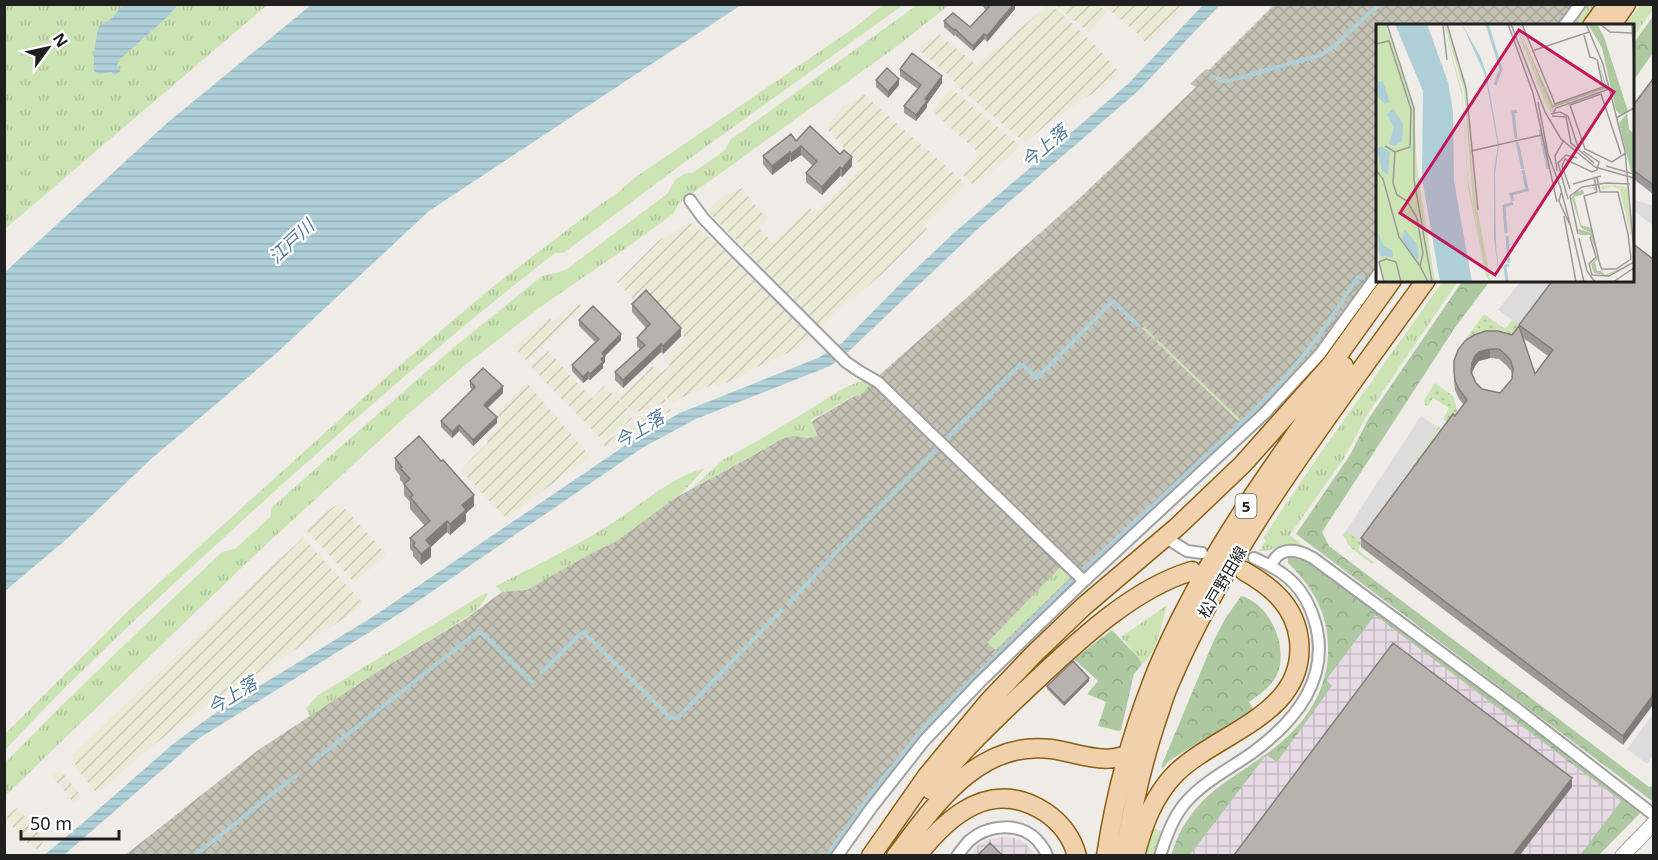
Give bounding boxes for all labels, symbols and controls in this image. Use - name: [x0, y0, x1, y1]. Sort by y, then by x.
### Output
- north arrow: [18, 18, 78, 78]
- inset map: [1376, 24, 1634, 282]
- text: N: [48, 28, 73, 51]
- water label: 今上落: [1016, 117, 1075, 173]
- water label: 江戸川: [263, 212, 320, 268]
- water label: 今上落: [610, 403, 671, 453]
- road number: 5: [1236, 494, 1256, 518]
- street label: 松戸野田線: [1192, 542, 1252, 622]
- water label: 今上落: [203, 669, 264, 719]
- scale bar: [21, 803, 118, 841]
- text: 50 m: [30, 811, 72, 835]

